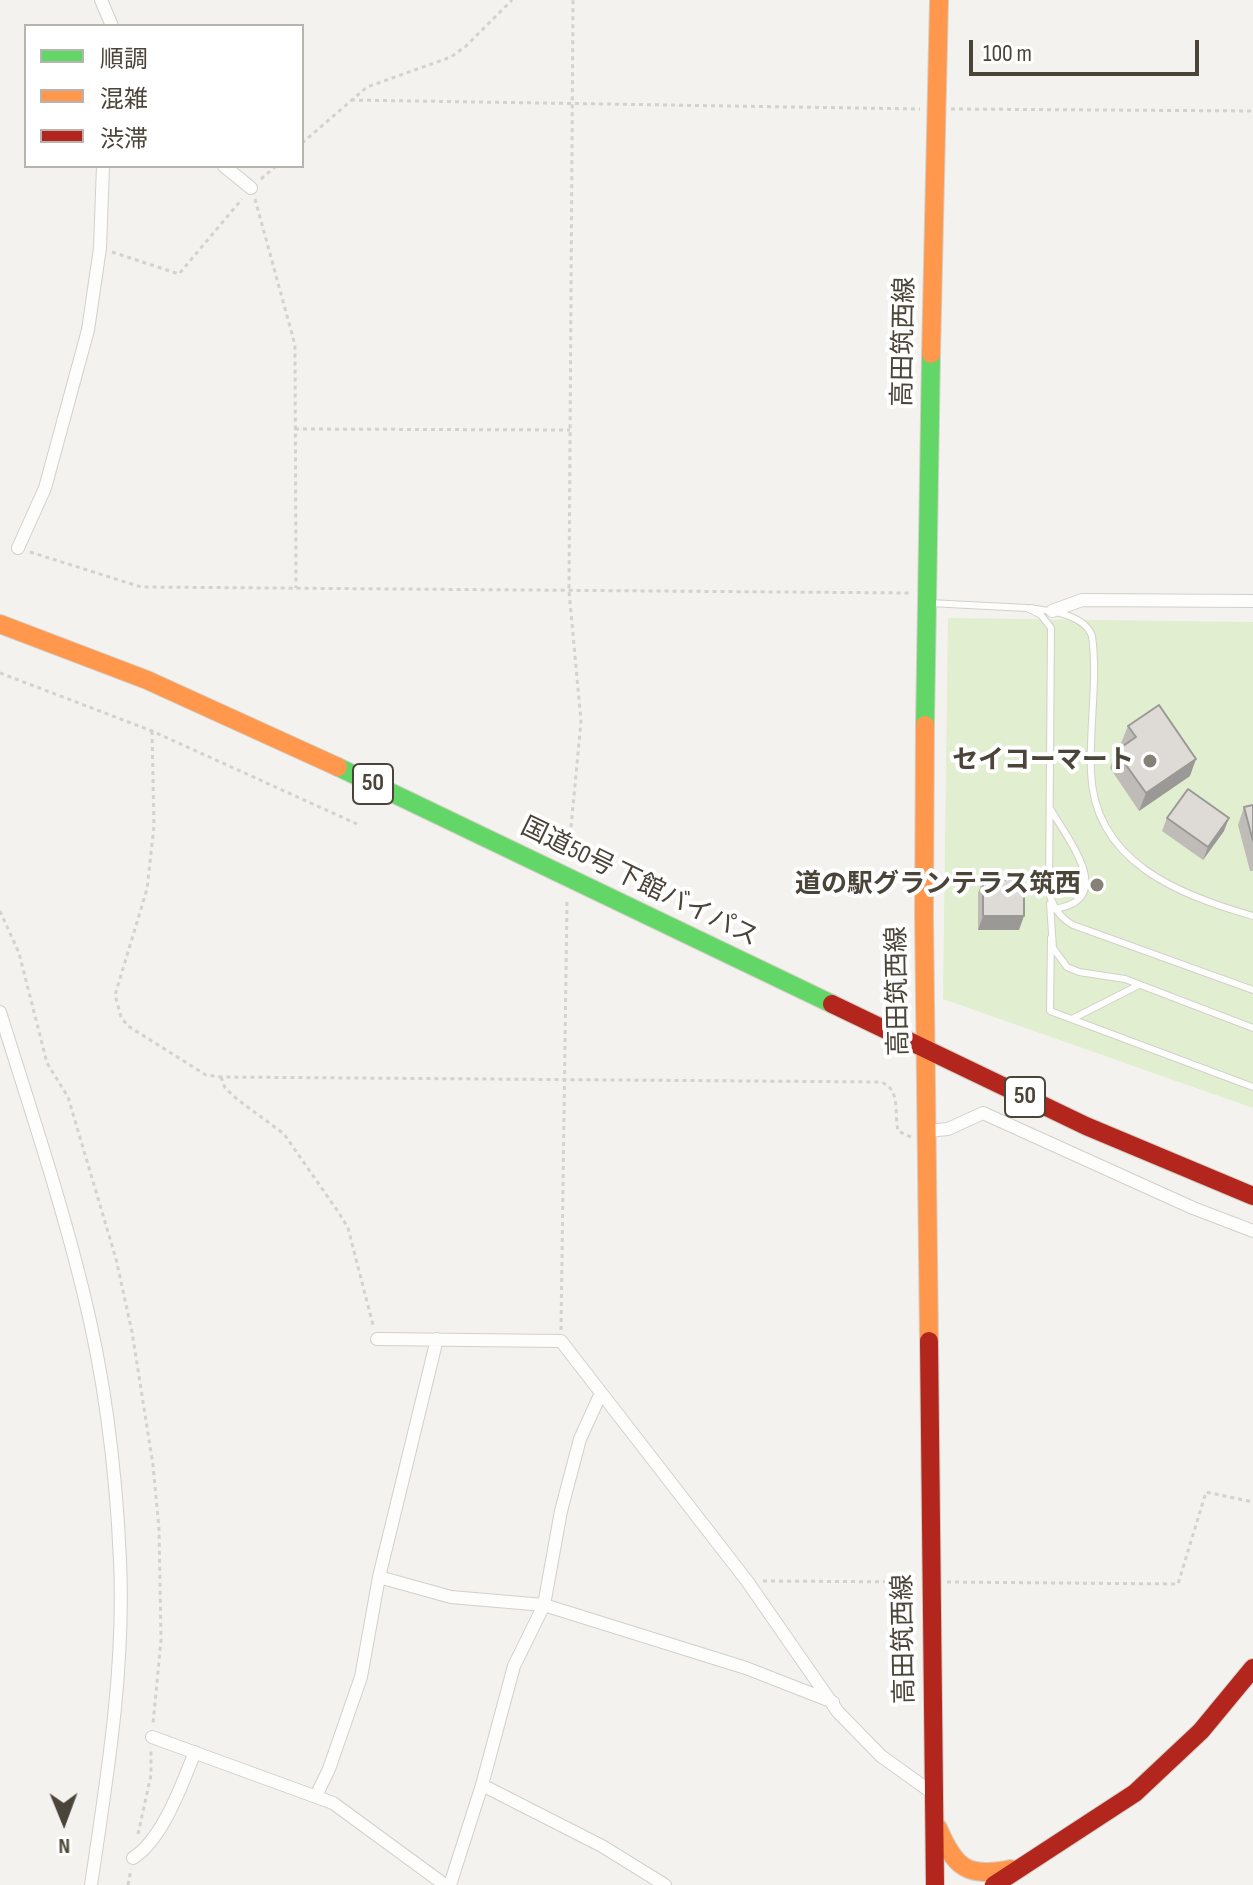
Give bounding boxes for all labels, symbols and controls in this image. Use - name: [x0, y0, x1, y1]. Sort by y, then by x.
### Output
- legend: [24, 24, 304, 168]
- scale bar: [973, 24, 1203, 74]
- text: 100 m: [983, 39, 1032, 68]
- text: 順調: [100, 45, 148, 74]
- text: 混雑: [100, 85, 148, 114]
- text: 渋滞: [100, 125, 148, 154]
- street label: 高田筑西線: [888, 277, 922, 407]
- place label: セイコーマート: [952, 745, 1134, 777]
- marker: セイコーマート: [1141, 752, 1159, 770]
- road number: 50: [353, 764, 393, 804]
- street label: 国道50号 下館バイパス: [515, 812, 763, 954]
- place label: 道の駅グランテラス筑西: [795, 869, 1081, 901]
- marker: 道の駅グランテラス筑西: [1088, 876, 1106, 894]
- street label: 高田筑西線: [882, 926, 916, 1056]
- road number: 50: [1005, 1077, 1045, 1117]
- street label: 高田筑西線: [888, 1574, 922, 1704]
- north arrow: [24, 1781, 104, 1861]
- text: N: [58, 1832, 71, 1859]

